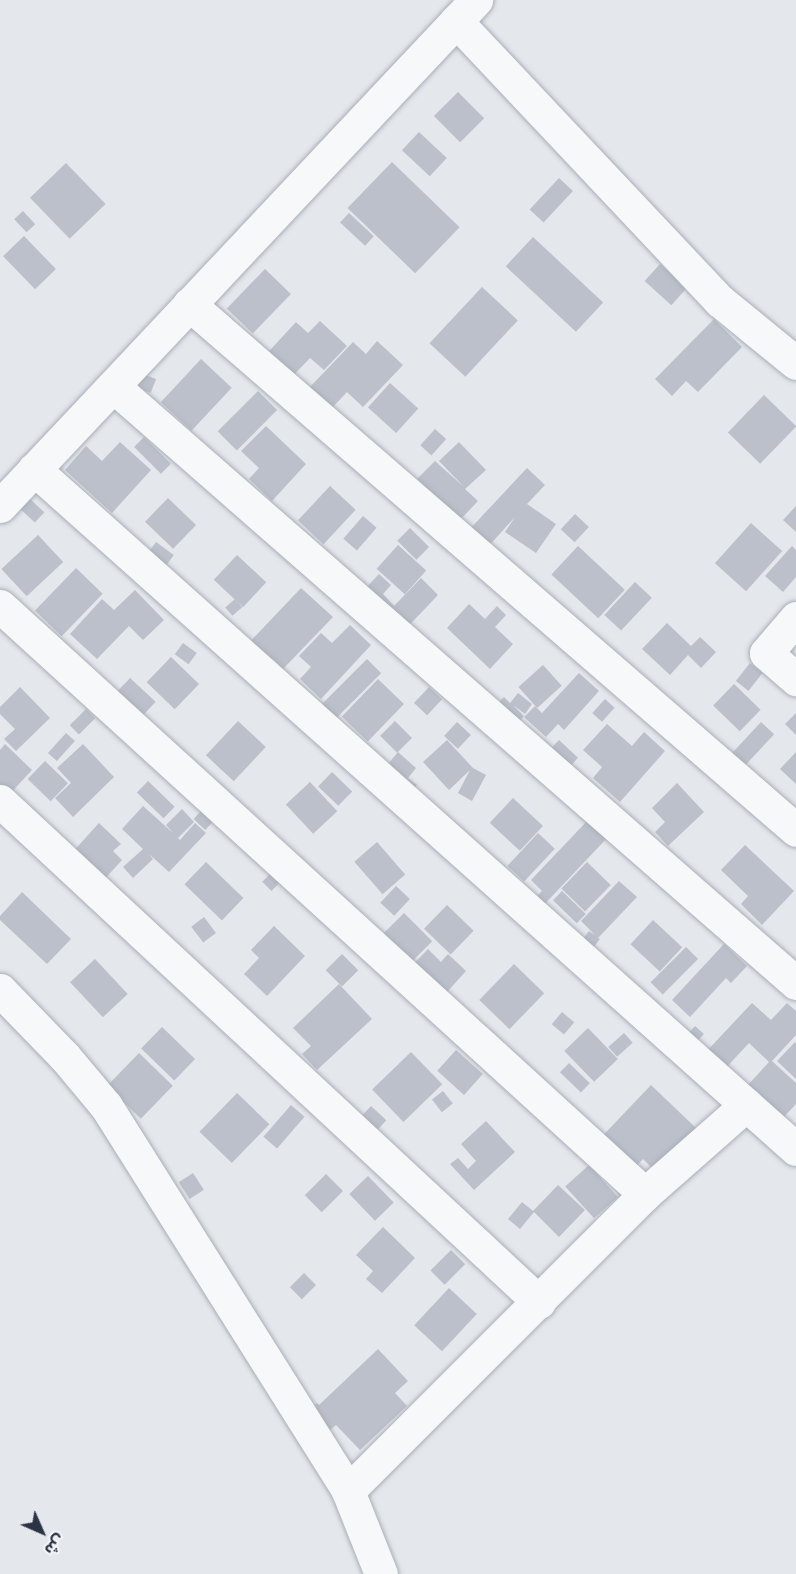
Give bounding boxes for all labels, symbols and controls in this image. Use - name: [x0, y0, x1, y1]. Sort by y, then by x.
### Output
- north arrow: [12, 1502, 72, 1562]
- text: ش: [41, 1531, 70, 1560]

